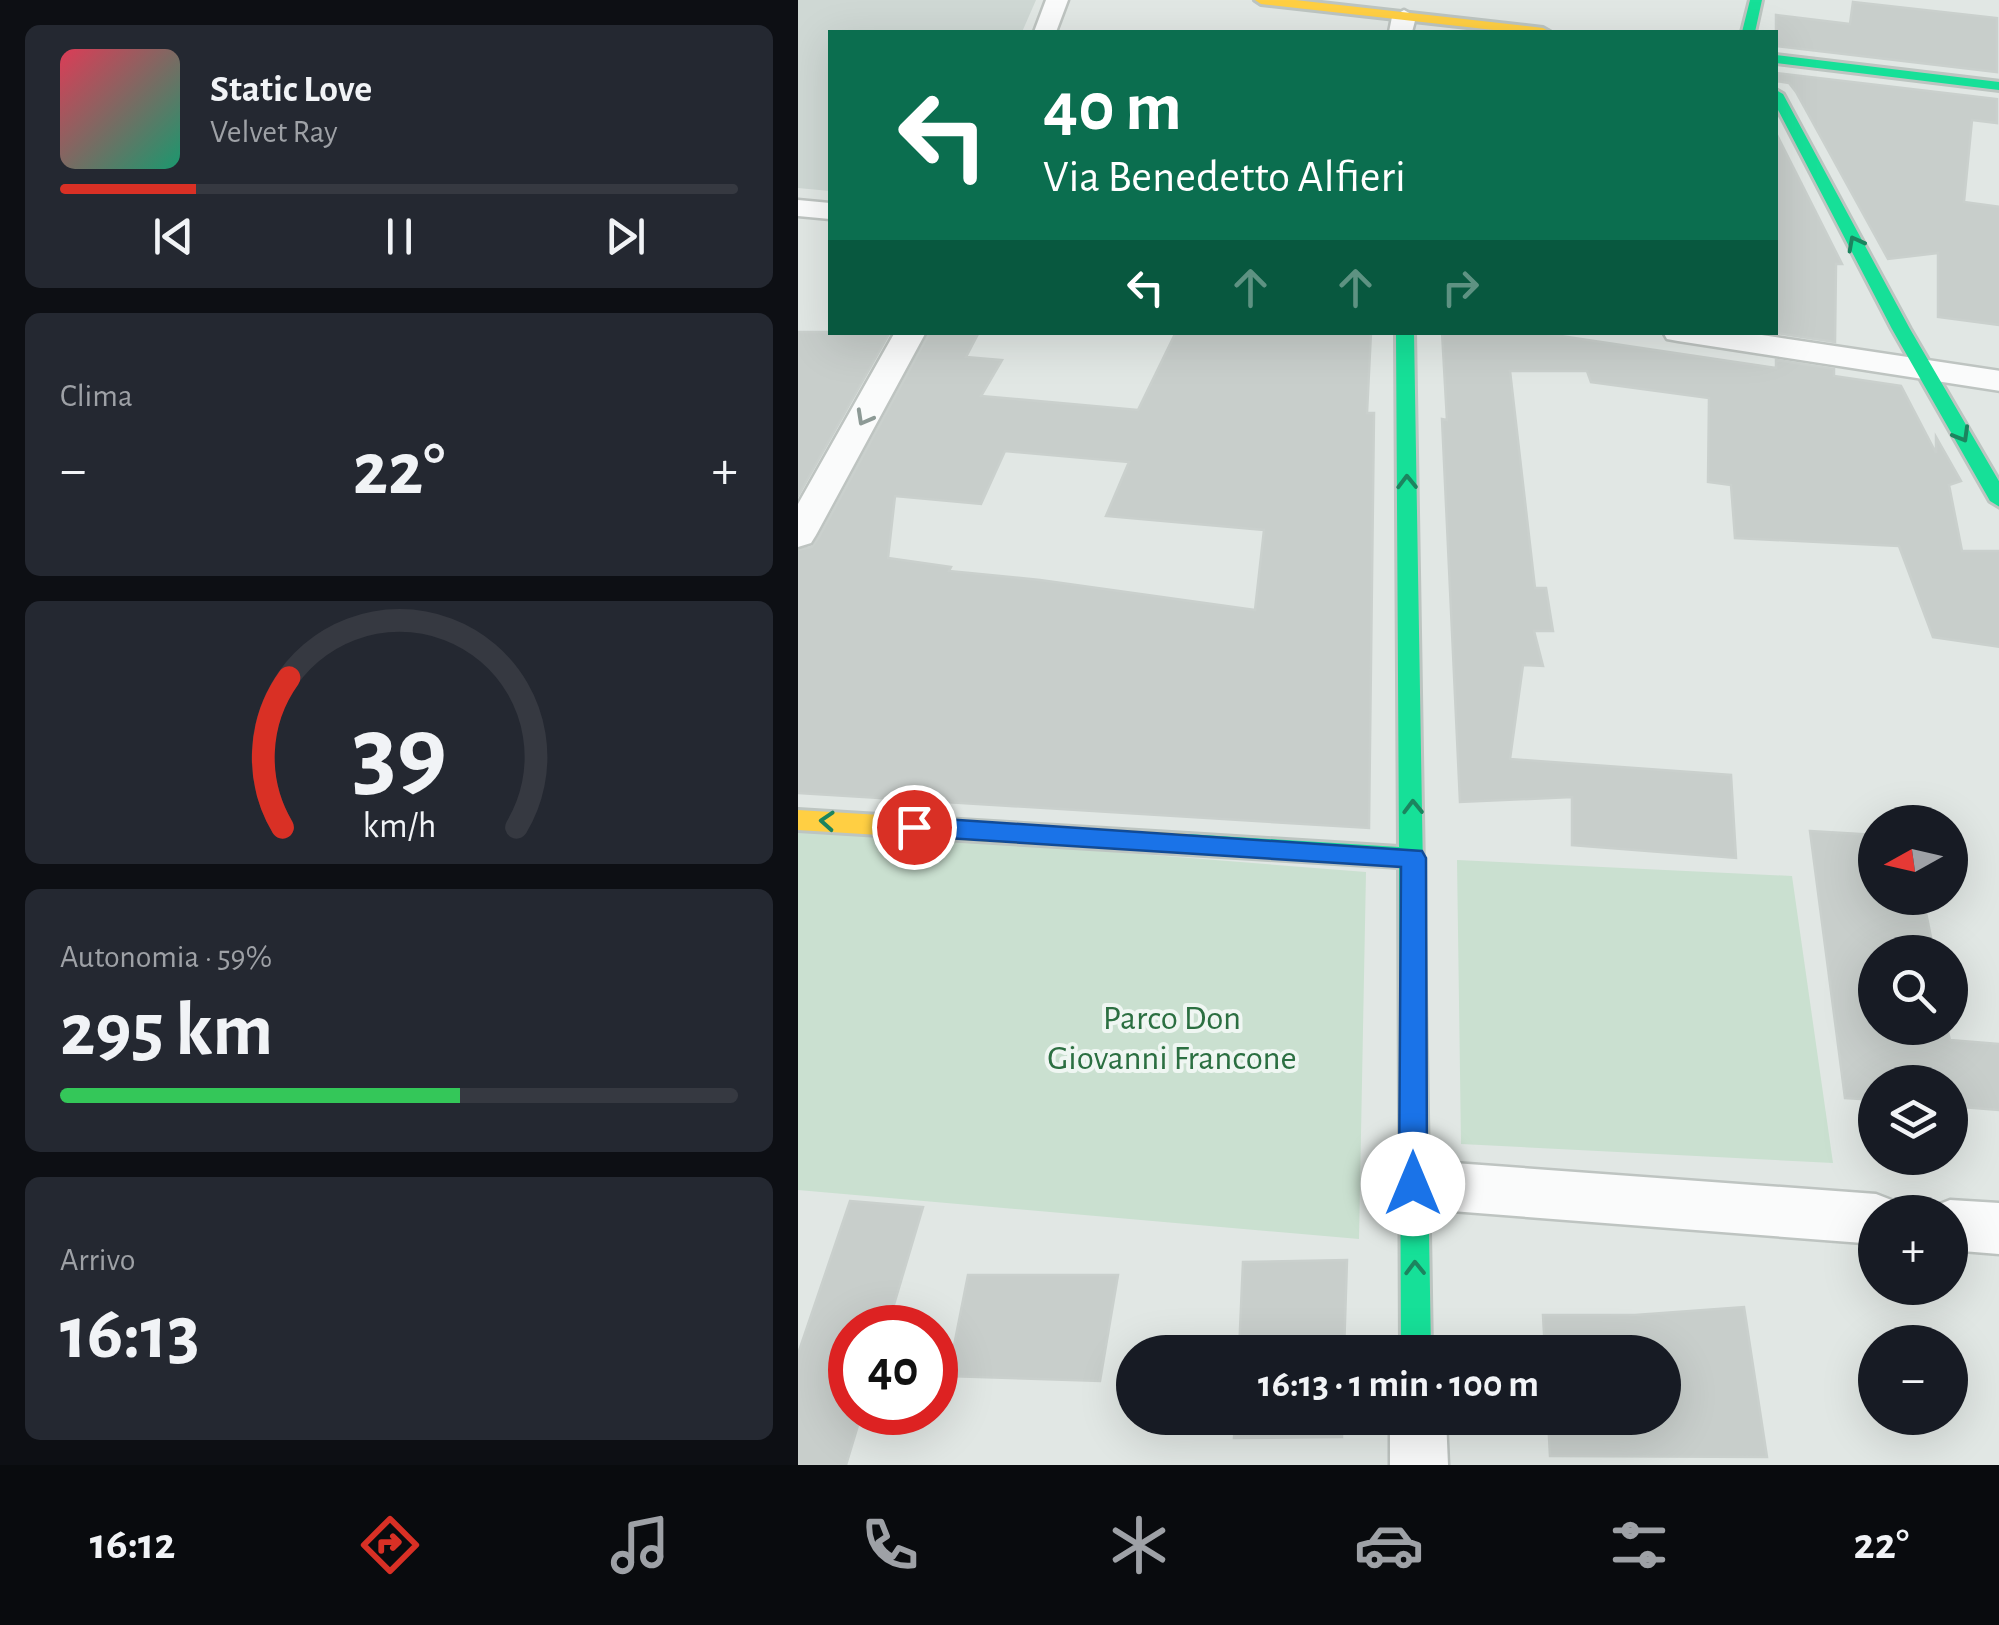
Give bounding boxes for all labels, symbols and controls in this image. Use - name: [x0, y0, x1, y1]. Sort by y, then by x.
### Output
- icon: left: [878, 70, 1008, 200]
- text: Static Love: [210, 71, 372, 109]
- text: 40 m: [1043, 73, 1182, 143]
- text: Velvet Ray: [210, 116, 338, 148]
- text: Via Benedetto Alfieri: [1043, 155, 1406, 200]
- icon: previous: [146, 209, 201, 264]
- icon: pause: [372, 209, 427, 264]
- icon: next: [598, 209, 653, 264]
- one-way arrow: [1848, 236, 1868, 254]
- icon: left: [1118, 260, 1173, 315]
- icon: ahead: [1223, 260, 1278, 315]
- icon: ahead: [1328, 260, 1383, 315]
- icon: right: [1433, 260, 1488, 315]
- text: Clima: [60, 380, 133, 412]
- one-way arrow: [856, 407, 876, 425]
- one-way arrow: [1950, 425, 1969, 443]
- text: 22°: [353, 433, 445, 508]
- text: −: [60, 443, 86, 498]
- text: +: [712, 443, 738, 498]
- one-way arrow: [1396, 473, 1418, 488]
- text: 39: [351, 702, 447, 806]
- pin: [872, 785, 957, 870]
- one-way arrow: [1402, 798, 1423, 814]
- icon: arrive: [887, 800, 942, 855]
- north arrow: [1858, 805, 1968, 915]
- map controls: [1858, 805, 1968, 1435]
- text: km/h: [362, 808, 436, 844]
- one-way arrow: [819, 811, 835, 832]
- button: search: [1858, 935, 1968, 1045]
- text: Autonomia · 59%: [60, 941, 272, 973]
- text: 295 km: [60, 994, 273, 1069]
- park label: Parco Don Giovanni Francone: [1047, 1001, 1297, 1076]
- button: layers: [1858, 1065, 1968, 1175]
- position arrow: [1361, 1132, 1465, 1236]
- button: +: [1858, 1195, 1968, 1305]
- text: Arrivo: [60, 1244, 135, 1276]
- one-way arrow: [1404, 1260, 1425, 1276]
- text: 16:13: [60, 1297, 200, 1372]
- speed limit sign: 40: [828, 1305, 958, 1435]
- button: −: [1858, 1325, 1968, 1435]
- text: 16:13 · 1 min · 100 m: [1258, 1366, 1539, 1404]
- icon: directions: [355, 1510, 425, 1580]
- icon: music: [605, 1510, 675, 1580]
- icon: phone: [855, 1510, 925, 1580]
- icon: climate: [1104, 1510, 1174, 1580]
- icon: car: [1354, 1510, 1424, 1580]
- icon: filters: [1604, 1510, 1674, 1580]
- text: 16:12: [90, 1522, 176, 1567]
- text: 22°: [1854, 1522, 1909, 1567]

